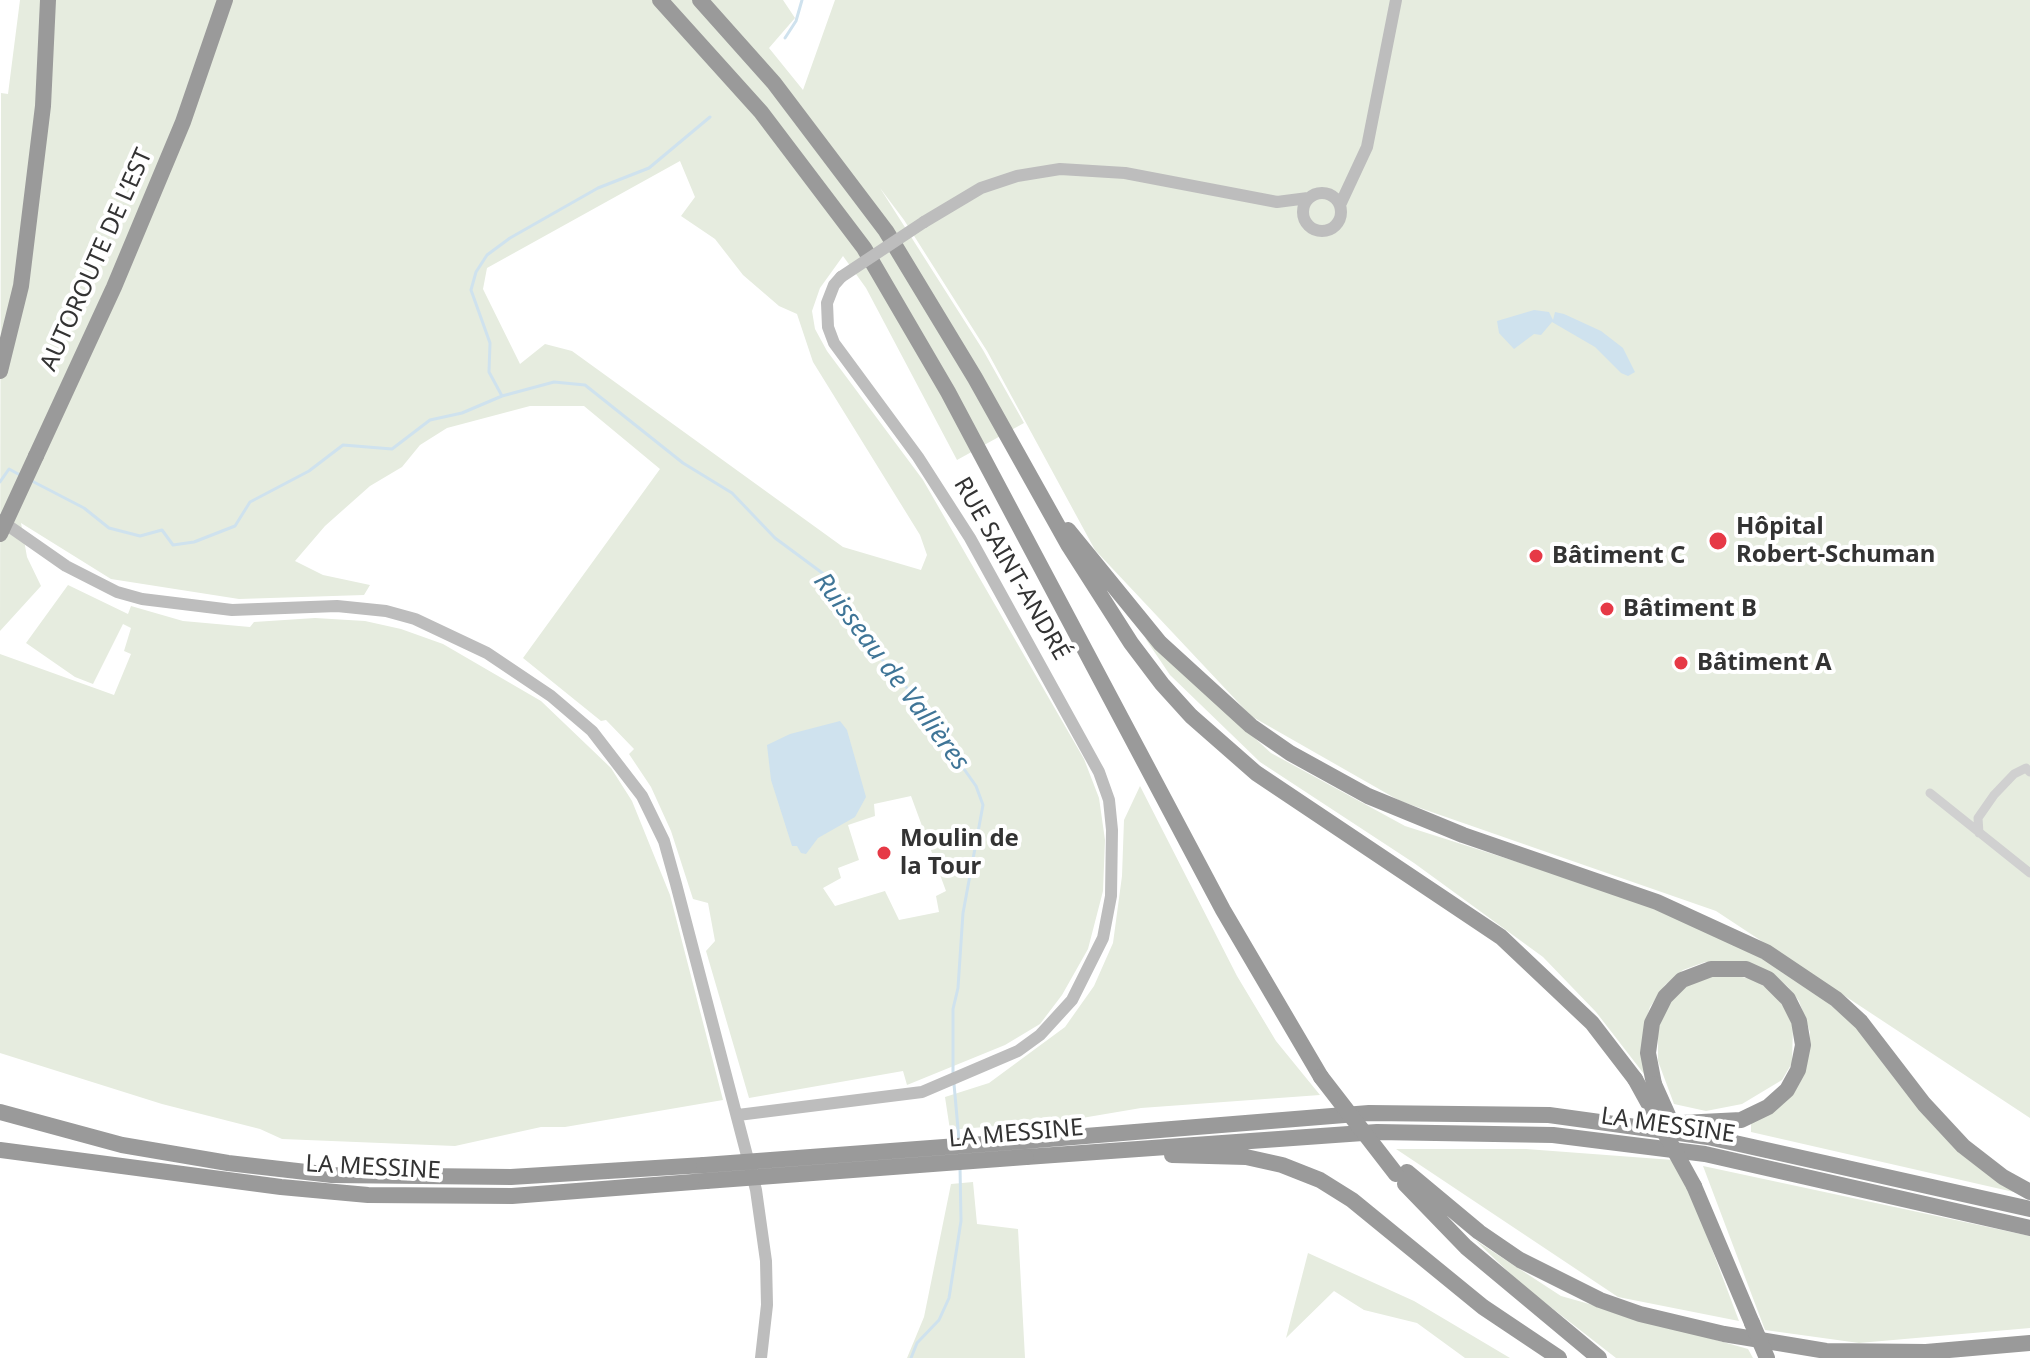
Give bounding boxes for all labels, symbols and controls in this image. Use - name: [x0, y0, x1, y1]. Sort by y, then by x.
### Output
- street label: AUTOROUTE DE L’EST: [35, 144, 159, 376]
- street label: RUE SAINT-ANDRÉ: [947, 472, 1075, 666]
- place label: Hôpital Robert-Schuman: [1736, 513, 1935, 569]
- marker: Hôpital Robert-Schuman: [1707, 530, 1729, 552]
- place label: Bâtiment C: [1552, 542, 1685, 570]
- marker: Bâtiment C: [1527, 547, 1545, 565]
- water label: Ruisseau de Vallières: [807, 567, 975, 777]
- place label: Bâtiment B: [1623, 595, 1757, 623]
- marker: Bâtiment B: [1598, 600, 1616, 618]
- place label: Bâtiment A: [1697, 649, 1832, 677]
- marker: Bâtiment A: [1672, 654, 1690, 672]
- place label: Moulin de la Tour: [900, 825, 1019, 881]
- marker: Moulin de la Tour: [875, 844, 893, 862]
- street label: LA MESSINE: [1599, 1102, 1737, 1150]
- street label: LA MESSINE: [947, 1114, 1085, 1154]
- street label: LA MESSINE: [305, 1150, 441, 1186]

